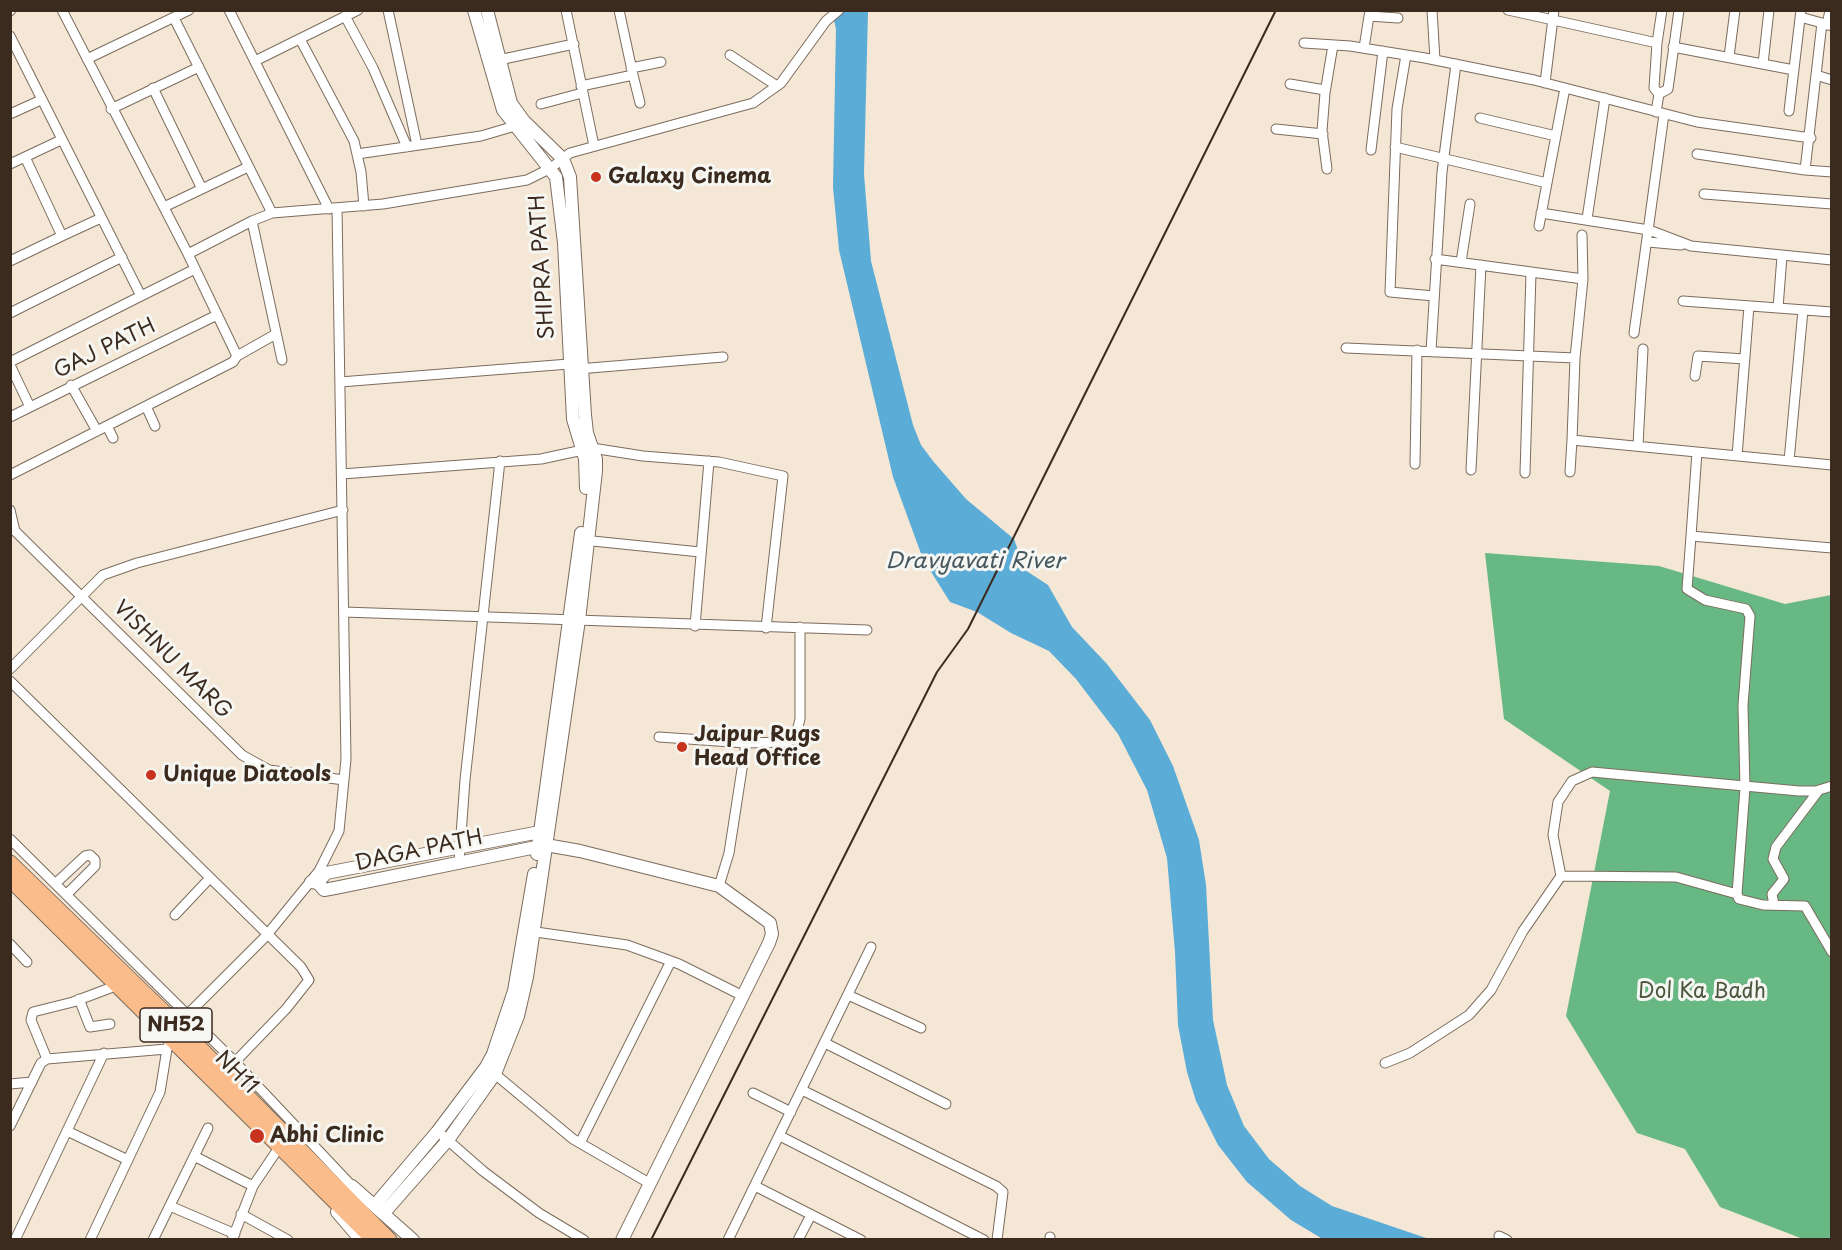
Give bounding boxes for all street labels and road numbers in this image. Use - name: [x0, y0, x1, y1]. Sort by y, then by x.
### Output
- street label: SHIPRA PATH: [525, 194, 561, 340]
- street label: GAJ PATH: [50, 314, 160, 384]
- street label: VISHNU MARG: [108, 596, 236, 724]
- street label: DAGA PATH: [353, 825, 485, 877]
- road number: NH52: [140, 1008, 212, 1042]
- street label: NH11: [209, 1046, 263, 1100]

